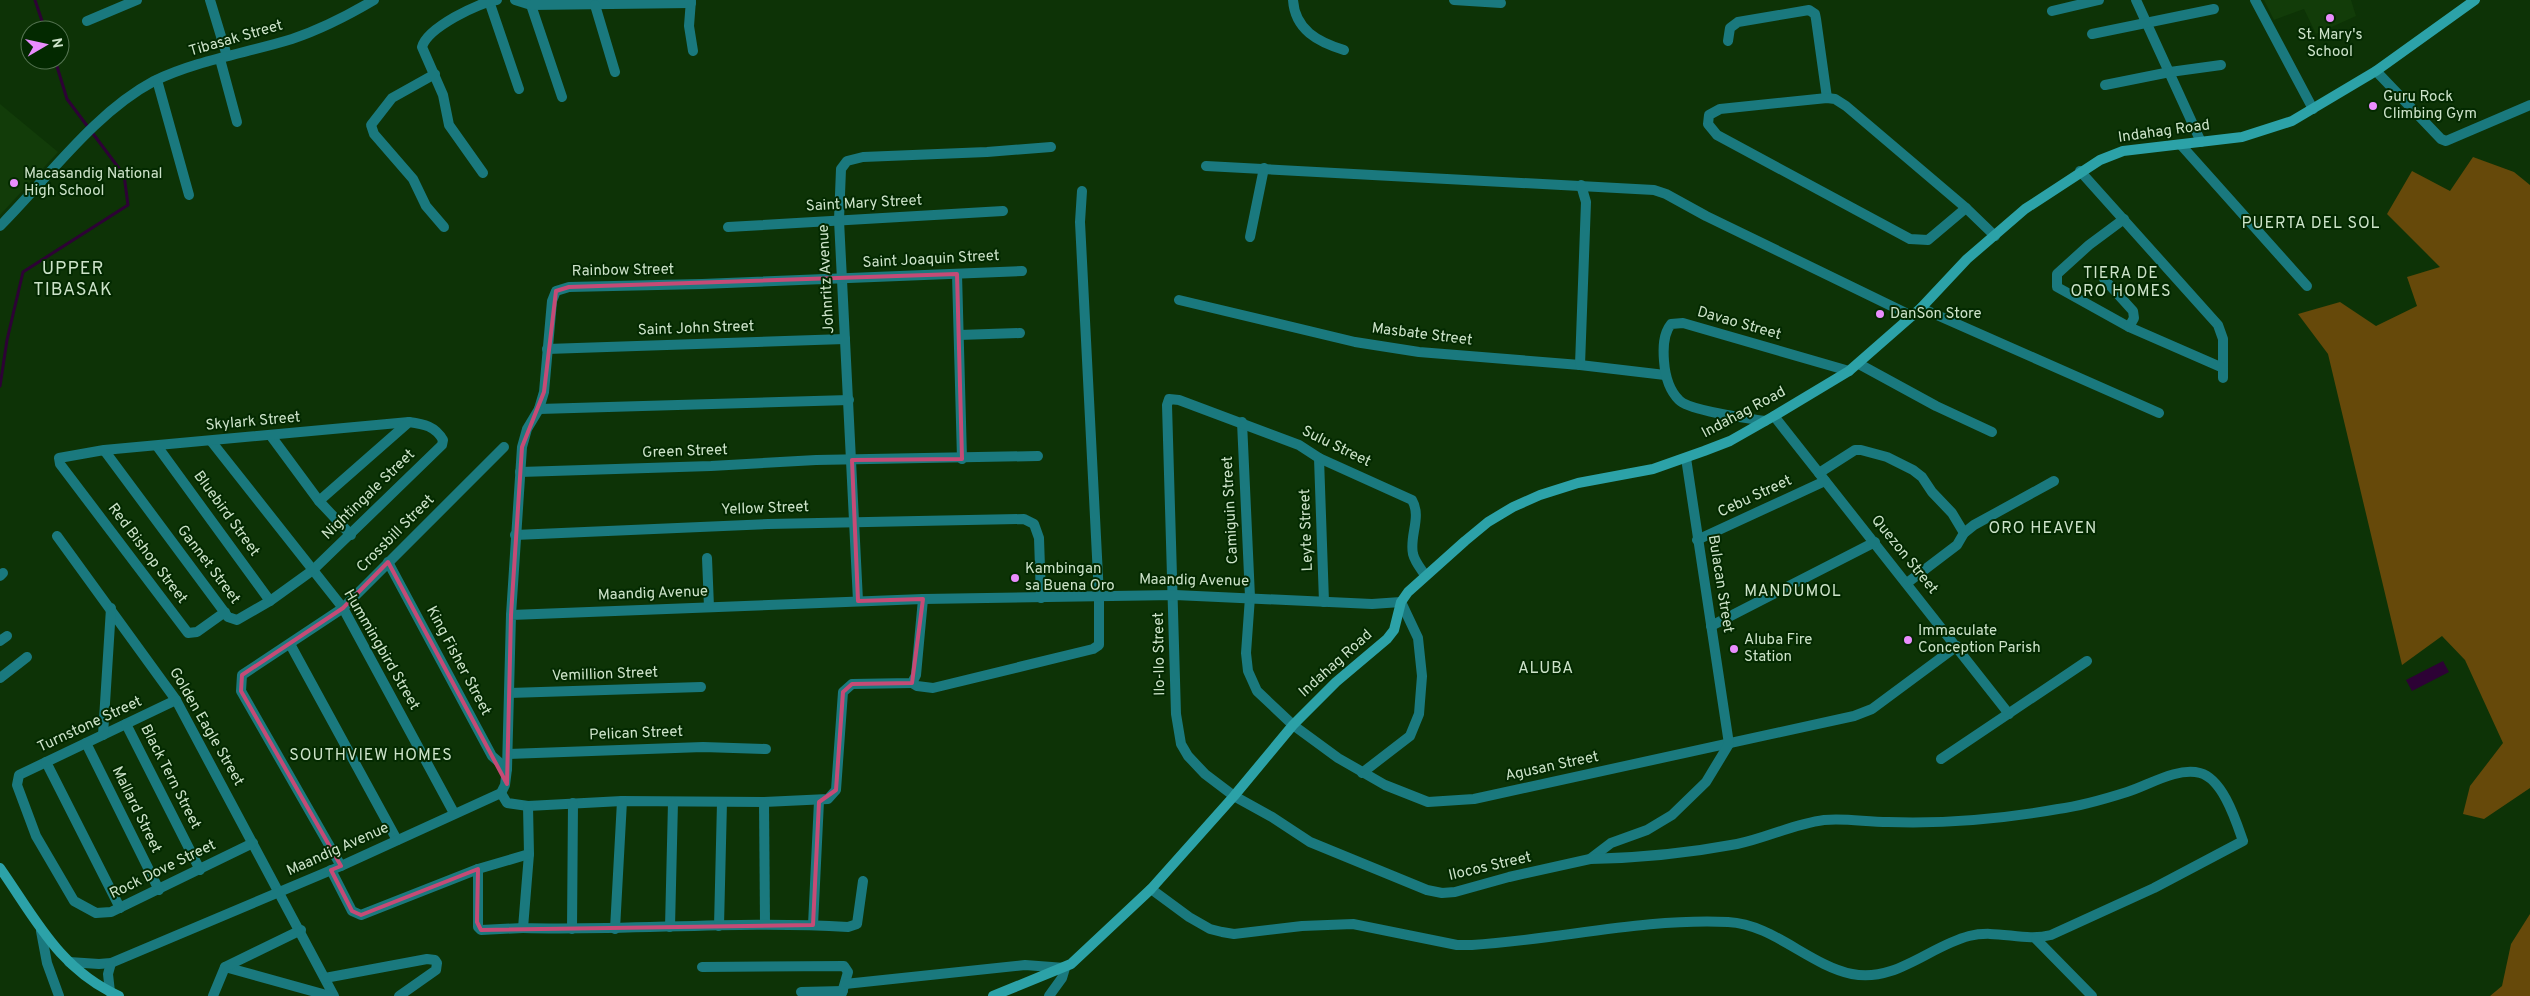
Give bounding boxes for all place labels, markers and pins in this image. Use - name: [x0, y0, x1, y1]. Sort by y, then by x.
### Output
- marker: St. Mary's School: [2324, 12, 2336, 24]
- place label: St. Mary's School: [2298, 26, 2362, 62]
- place label: Guru Rock Climbing Gym: [2383, 88, 2477, 124]
- marker: Guru Rock Climbing Gym: [2367, 100, 2379, 112]
- place label: Macasandig National High School: [24, 165, 162, 201]
- marker: Macasandig National High School: [8, 177, 20, 189]
- place label: DanSon Store: [1890, 305, 1982, 324]
- marker: DanSon Store: [1874, 308, 1886, 320]
- place label: Kambingan sa Buena Oro: [1025, 560, 1115, 596]
- marker: Kambingan sa Buena Oro: [1009, 572, 1021, 584]
- place label: Immaculate Conception Parish: [1918, 622, 2041, 658]
- place label: Aluba Fire Station: [1744, 631, 1812, 667]
- marker: Immaculate Conception Parish: [1902, 634, 1914, 646]
- marker: Aluba Fire Station: [1728, 643, 1740, 655]

